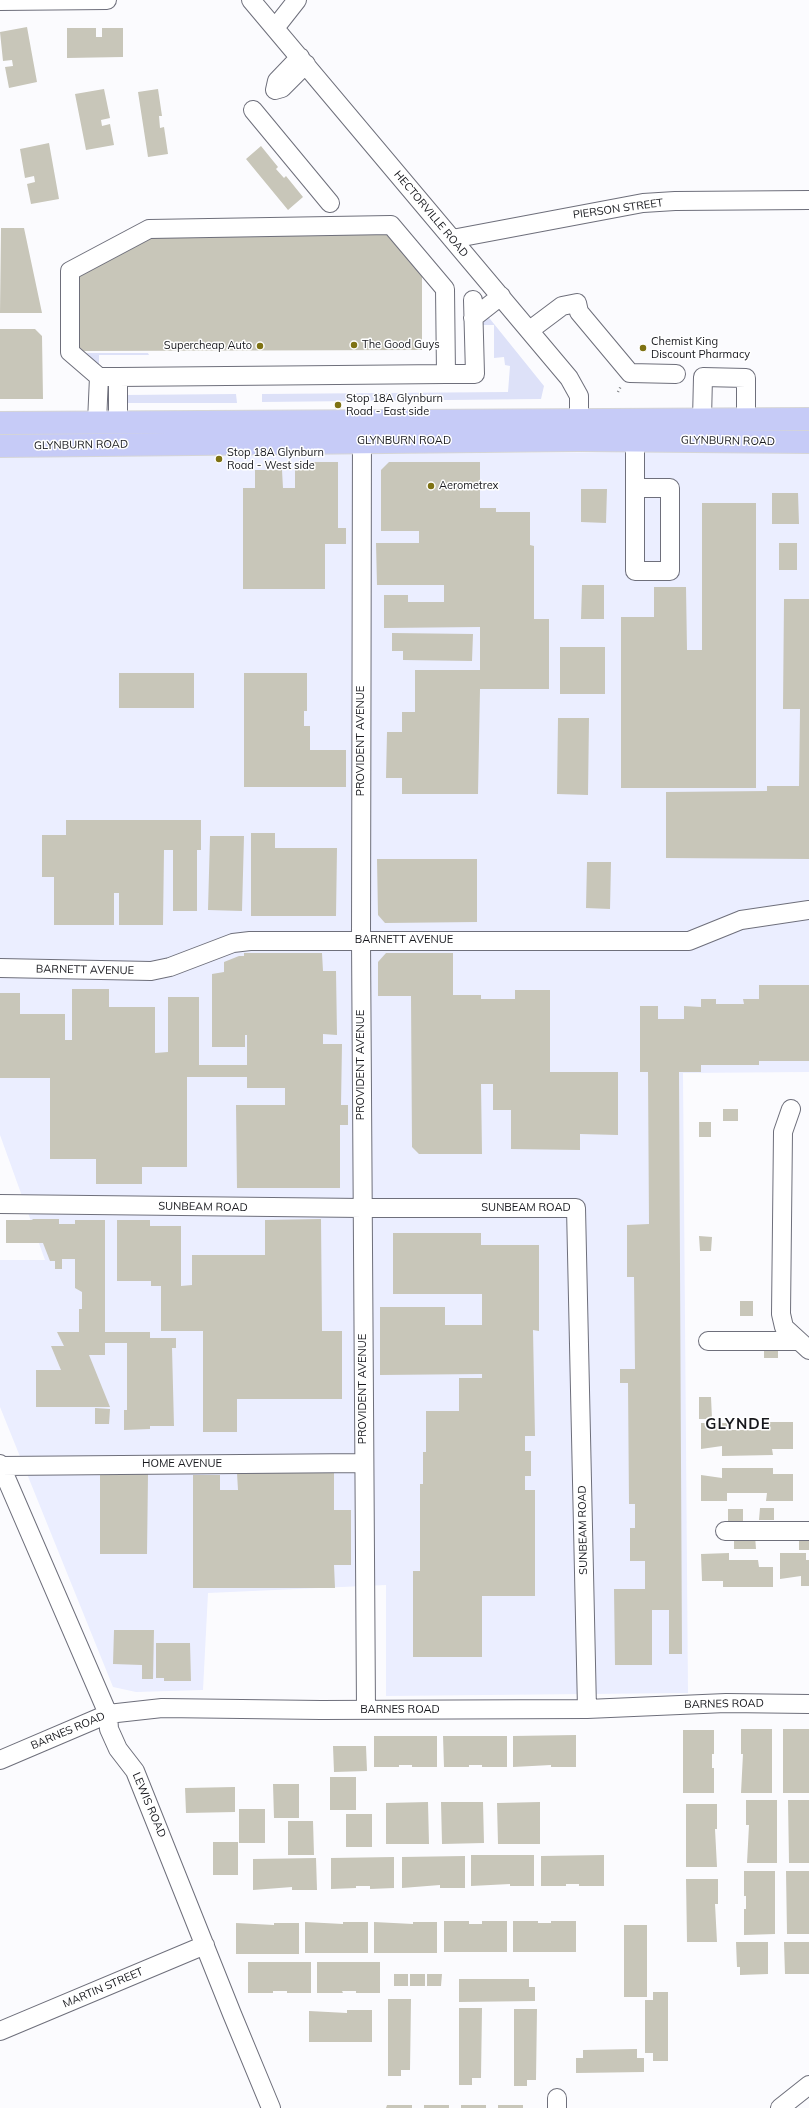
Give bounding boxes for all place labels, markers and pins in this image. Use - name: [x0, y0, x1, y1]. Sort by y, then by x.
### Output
- place label: Chemist King Discount Pharmacy: [651, 335, 750, 361]
- place label: The Good Guys: [362, 338, 440, 352]
- place label: Supercheap Auto: [164, 339, 252, 353]
- marker: The Good Guys: [349, 340, 359, 350]
- marker: Supercheap Auto: [255, 341, 265, 351]
- marker: Chemist King Discount Pharmacy: [638, 343, 648, 353]
- place label: Stop 18A Glynburn Road - East side: [346, 392, 443, 418]
- marker: Stop 18A Glynburn Road - East side: [333, 400, 343, 410]
- place label: Stop 18A Glynburn Road - West side: [227, 446, 324, 472]
- marker: Stop 18A Glynburn Road - West side: [214, 454, 224, 464]
- place label: Aerometrex: [439, 479, 498, 493]
- marker: Aerometrex: [426, 481, 436, 491]

